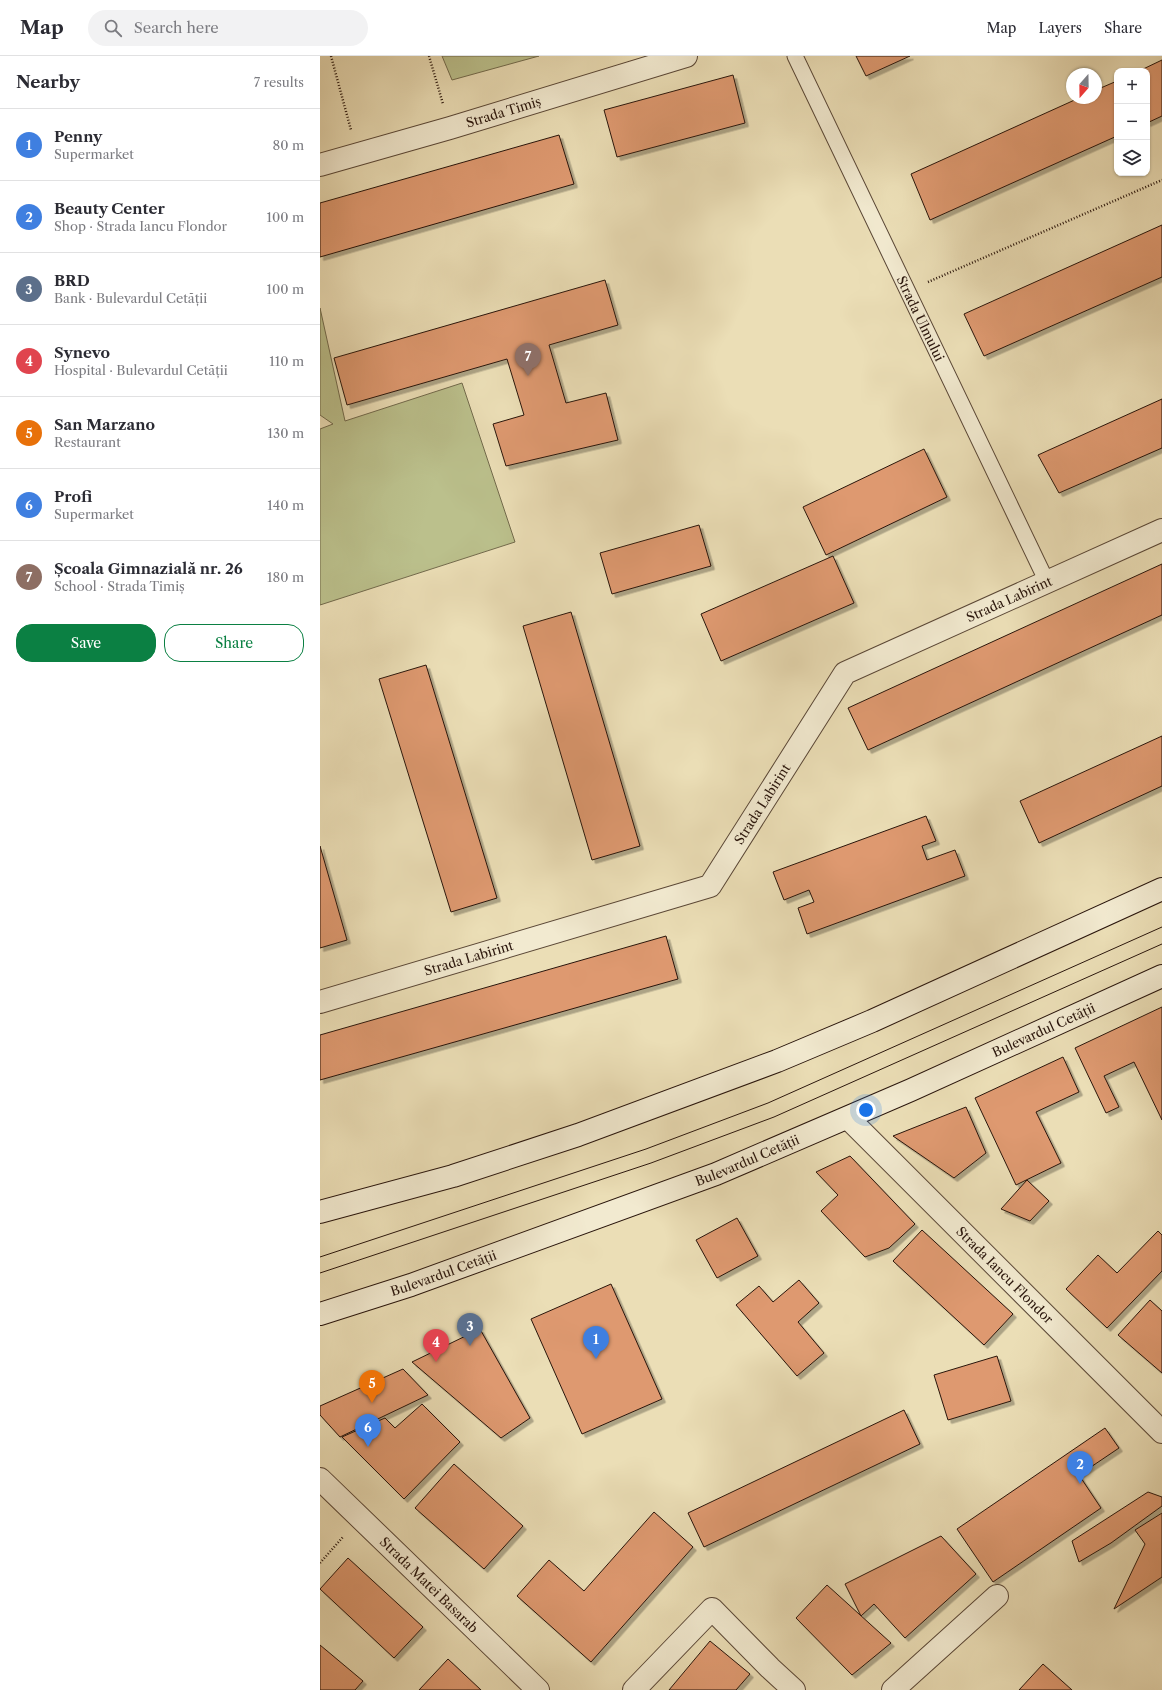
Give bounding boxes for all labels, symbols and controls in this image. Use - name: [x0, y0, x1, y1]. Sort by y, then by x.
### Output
- search box: [88, 10, 368, 46]
- text: Map: [20, 16, 64, 39]
- icon: search: [102, 17, 124, 39]
- text: Search here: [134, 18, 219, 37]
- text: Map: [986, 19, 1016, 37]
- text: Layers: [1038, 19, 1082, 37]
- text: Share: [1104, 19, 1142, 37]
- north arrow: [1066, 68, 1102, 104]
- map controls: [1114, 68, 1150, 176]
- button: +: [1114, 68, 1150, 104]
- text: Nearby: [16, 72, 80, 92]
- text: 7 results: [254, 74, 304, 90]
- street label: Strada Timiș: [464, 93, 544, 131]
- button: −: [1114, 104, 1150, 140]
- text: Penny: [54, 127, 102, 146]
- text: 1: [26, 137, 32, 153]
- text: 80 m: [272, 137, 304, 153]
- button: layers: [1114, 140, 1150, 176]
- text: Supermarket: [54, 146, 134, 162]
- text: Beauty Center: [54, 199, 165, 218]
- text: 2: [25, 209, 33, 225]
- text: 100 m: [266, 209, 304, 225]
- text: Shop · Strada Iancu Flondor: [54, 218, 227, 234]
- text: BRD: [54, 271, 90, 290]
- street label: Strada Ulmului: [893, 273, 948, 364]
- text: 3: [25, 281, 33, 297]
- text: 100 m: [266, 281, 304, 297]
- text: Bank · Bulevardul Cetății: [54, 290, 207, 306]
- text: Synevo: [54, 343, 110, 362]
- pin: 7: [515, 343, 541, 376]
- text: 4: [25, 353, 33, 369]
- text: 110 m: [269, 353, 304, 369]
- text: Hospital · Bulevardul Cetății: [54, 362, 228, 378]
- text: San Marzano: [54, 415, 155, 434]
- text: 5: [25, 425, 33, 441]
- text: 130 m: [268, 425, 304, 441]
- text: Restaurant: [54, 434, 121, 450]
- text: Profi: [54, 487, 92, 506]
- text: 6: [25, 497, 33, 513]
- text: 140 m: [267, 497, 304, 513]
- text: Supermarket: [54, 506, 134, 522]
- text: Școala Gimnazială nr. 26: [54, 559, 243, 578]
- text: 7: [26, 569, 32, 585]
- text: 180 m: [267, 569, 304, 585]
- street label: Strada Labirint: [964, 573, 1055, 625]
- text: School · Strada Timiș: [54, 578, 185, 594]
- button: Save: [16, 624, 156, 662]
- button: Share: [164, 624, 304, 662]
- street label: Strada Labirint: [731, 760, 794, 847]
- street label: Strada Labirint: [422, 937, 515, 979]
- street label: Bulevardul Cetății: [990, 999, 1098, 1060]
- your location: [856, 1100, 876, 1120]
- street label: Bulevardul Cetății: [693, 1131, 802, 1189]
- street label: Strada Iancu Flondor: [953, 1223, 1057, 1327]
- street label: Bulevardul Cetății: [388, 1247, 499, 1299]
- pin: 3: [457, 1313, 483, 1346]
- pin: 1: [583, 1326, 609, 1359]
- pin: 4: [423, 1329, 449, 1362]
- pin: 5: [359, 1370, 385, 1403]
- pin: 6: [355, 1414, 381, 1447]
- pin: 2: [1067, 1451, 1093, 1484]
- street label: Strada Matei Basarab: [377, 1534, 482, 1636]

